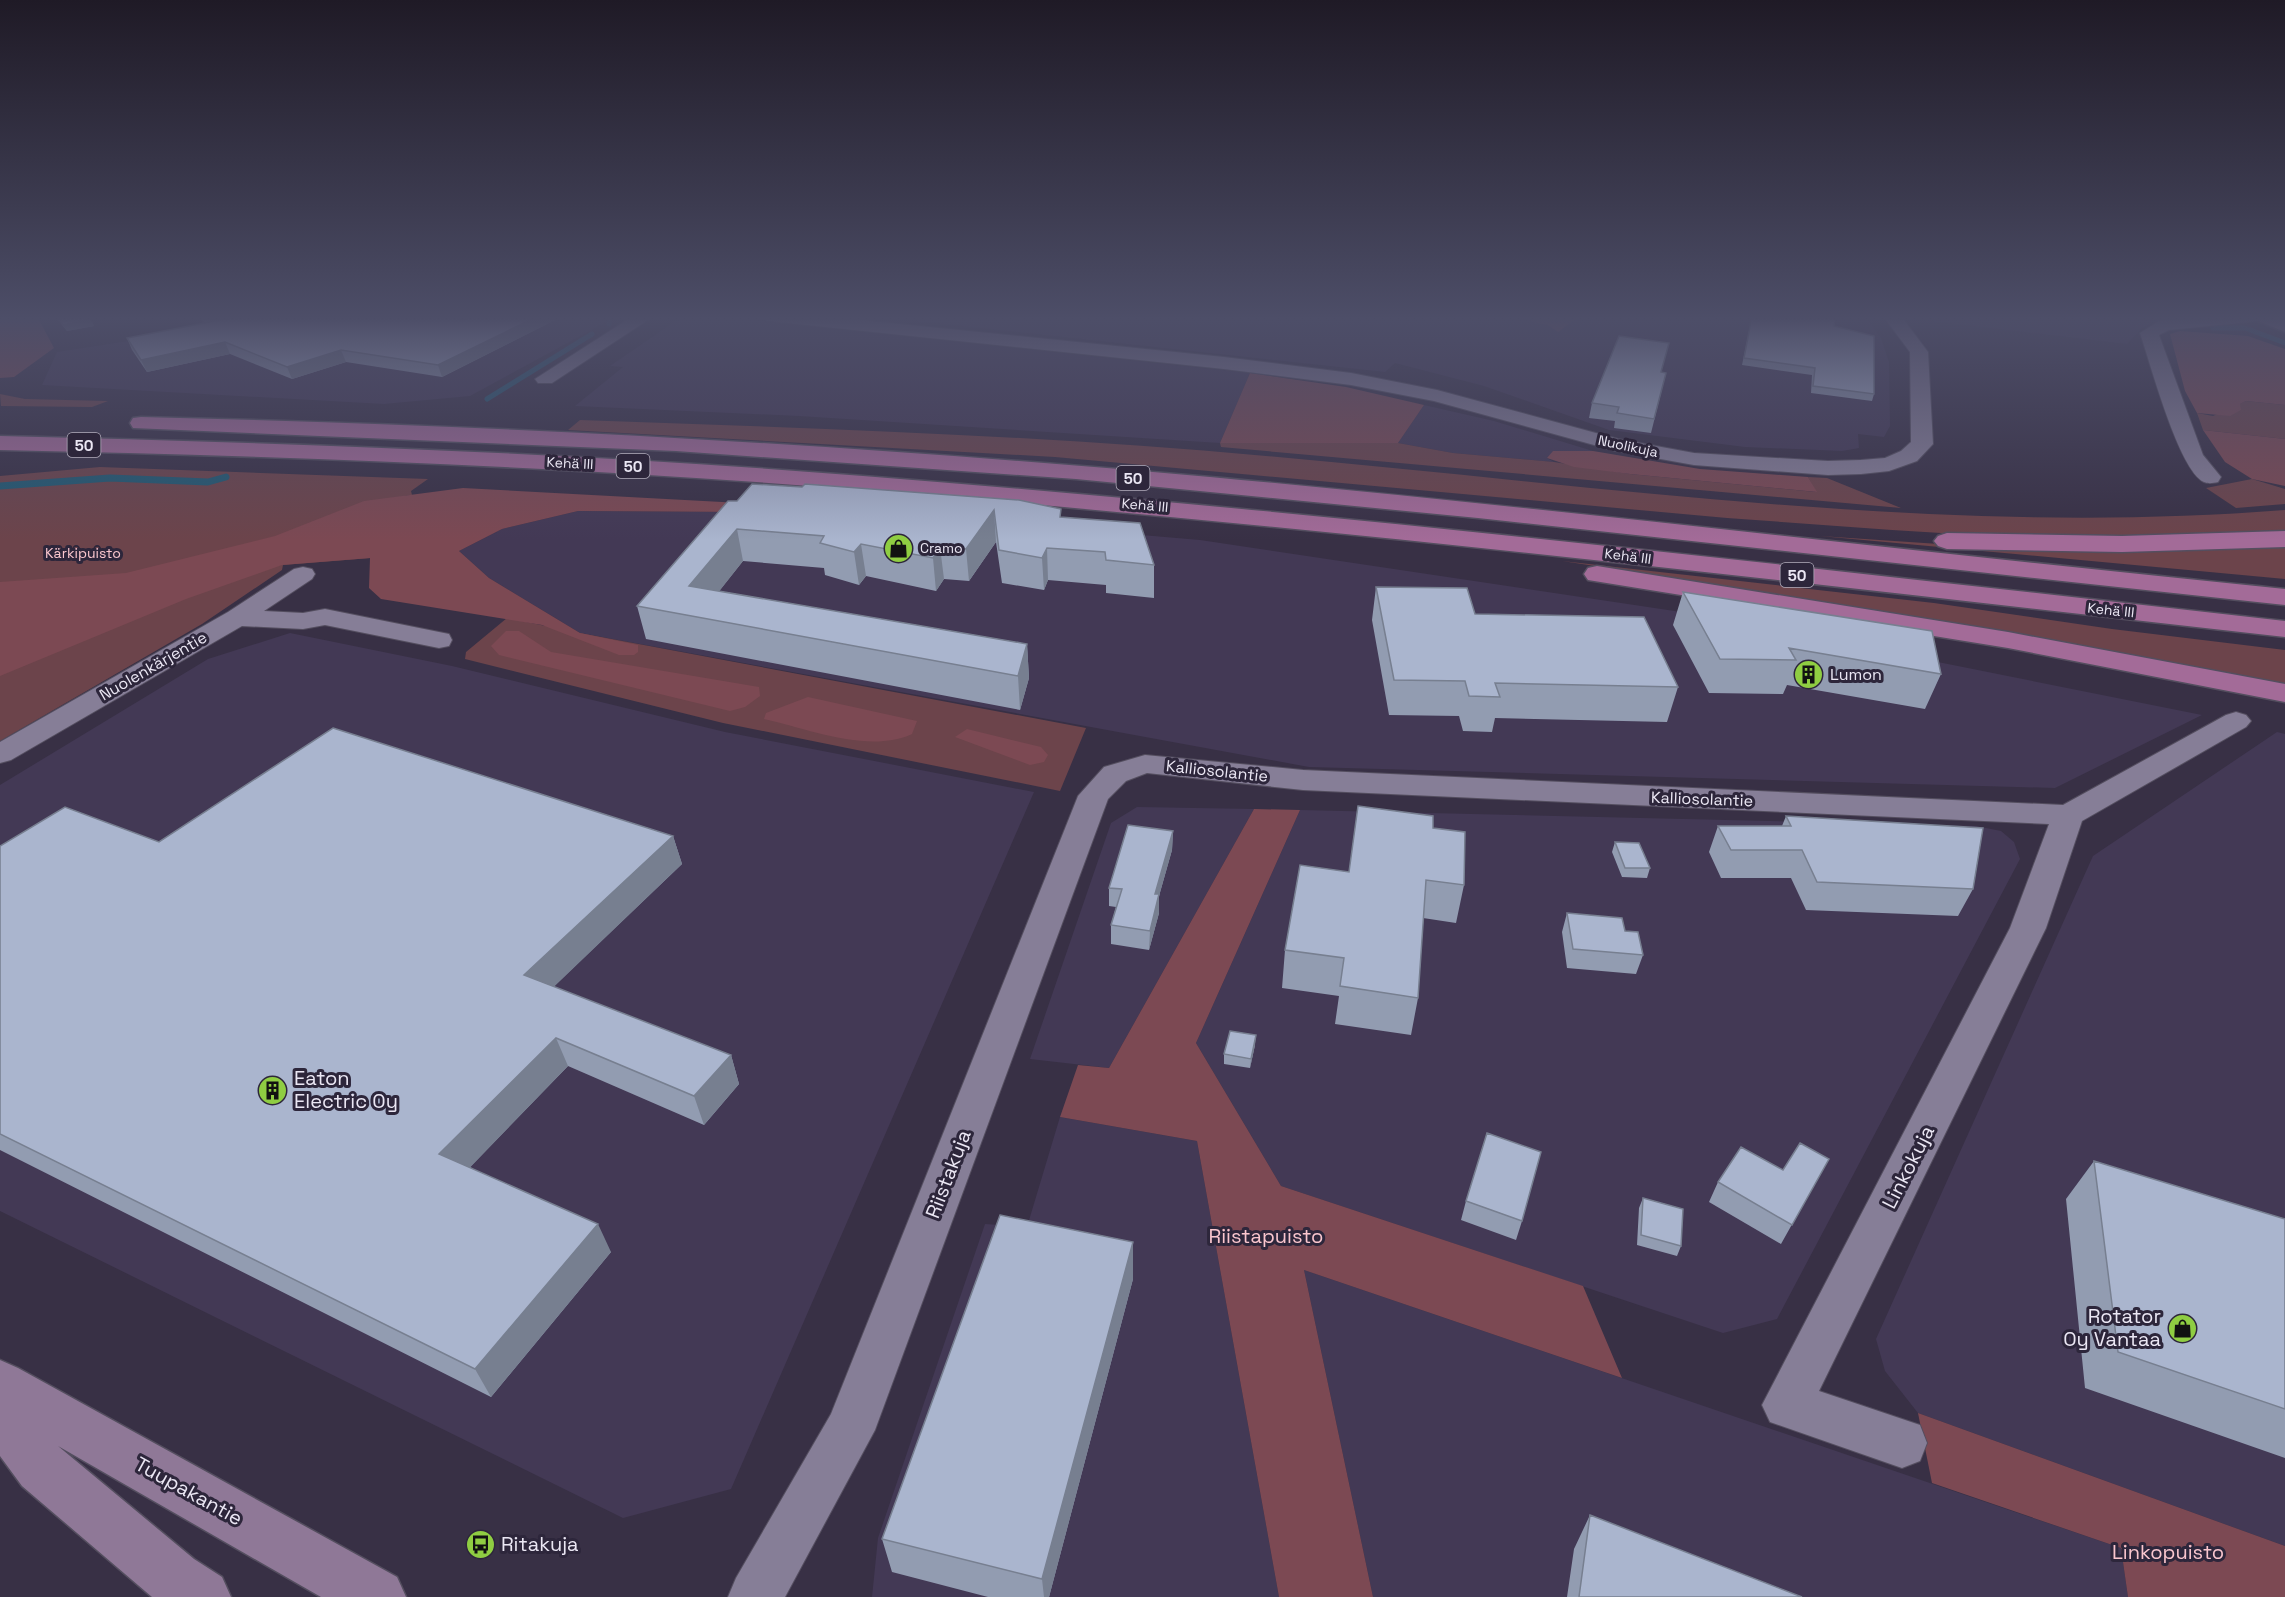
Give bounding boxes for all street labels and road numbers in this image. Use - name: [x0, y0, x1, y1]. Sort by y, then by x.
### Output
- street label: Nuolikuja: [1596, 431, 1660, 461]
- road number: 50: [68, 433, 100, 457]
- street label: Kehä III: [546, 453, 594, 473]
- road number: 50: [616, 454, 650, 478]
- road number: 50: [1116, 466, 1150, 490]
- street label: Kehä III: [1121, 494, 1169, 516]
- street label: Kehä III: [1604, 544, 1652, 568]
- road number: 50: [1780, 563, 1814, 587]
- street label: Kehä III: [2087, 599, 2135, 621]
- street label: Nuolenkärjentie: [95, 627, 211, 705]
- street label: Kalliosolantie: [1165, 755, 1269, 787]
- street label: Kalliosolantie: [1650, 787, 1754, 811]
- street label: Linkokuja: [1876, 1121, 1940, 1213]
- street label: Riistakuja: [919, 1126, 977, 1222]
- street label: Tuupakantie: [131, 1451, 247, 1531]

